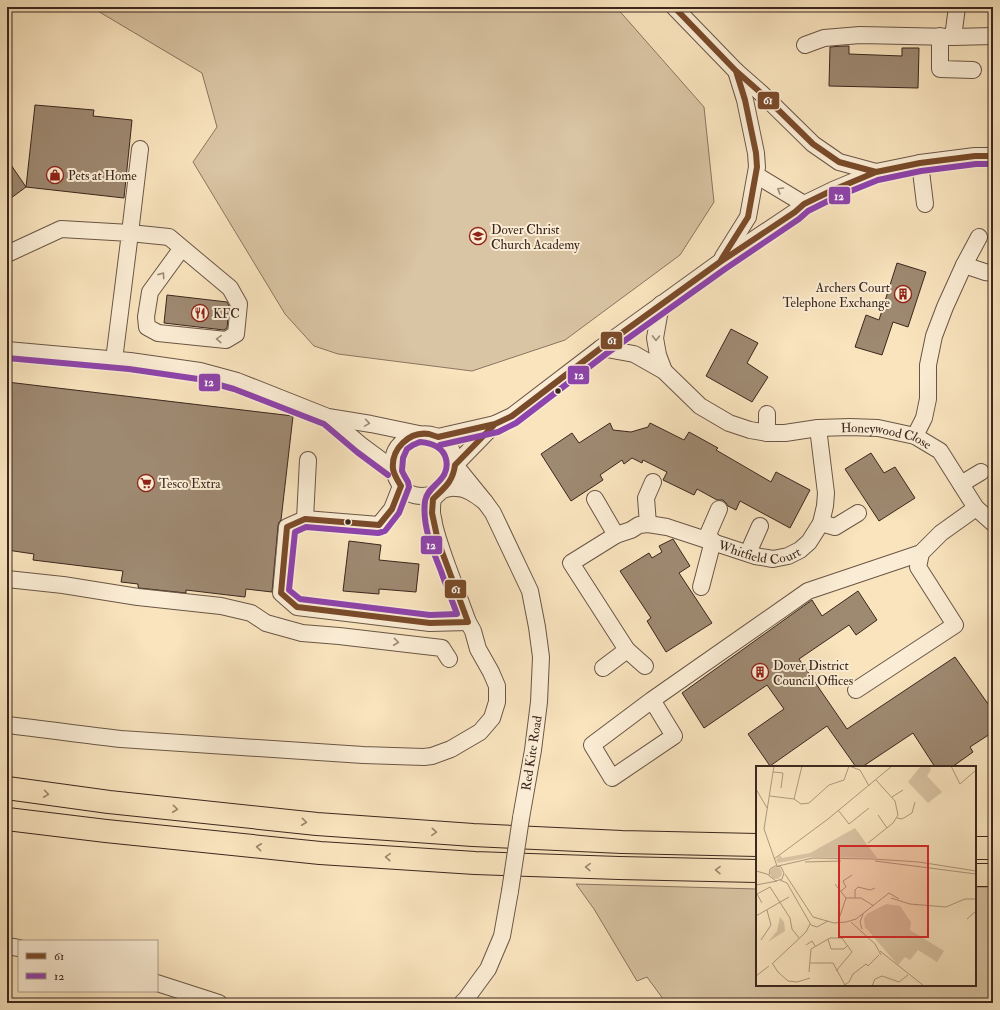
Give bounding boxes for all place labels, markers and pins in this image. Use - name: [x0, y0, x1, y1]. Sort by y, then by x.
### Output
- shop icon: Pets at Home: [45, 165, 65, 185]
- place label: Pets at Home: [68, 168, 137, 184]
- place label: Dover Christ Church Academy: [491, 222, 580, 254]
- school or university icon: Dover Christ Church Academy: [468, 226, 488, 246]
- place label: Archers Court Telephone Exchange: [782, 280, 891, 312]
- building icon: Archers Court Telephone Exchange: [893, 284, 913, 304]
- restaurant icon: KFC: [190, 303, 210, 323]
- place label: KFC: [213, 306, 240, 322]
- unlabelled marker: [553, 386, 563, 396]
- supermarket icon: Tesco Extra: [136, 473, 156, 493]
- place label: Tesco Extra: [159, 476, 221, 492]
- unlabelled marker: [343, 517, 353, 527]
- place label: Dover District Council Offices: [773, 658, 854, 689]
- building icon: Dover District Council Offices: [750, 662, 770, 682]

